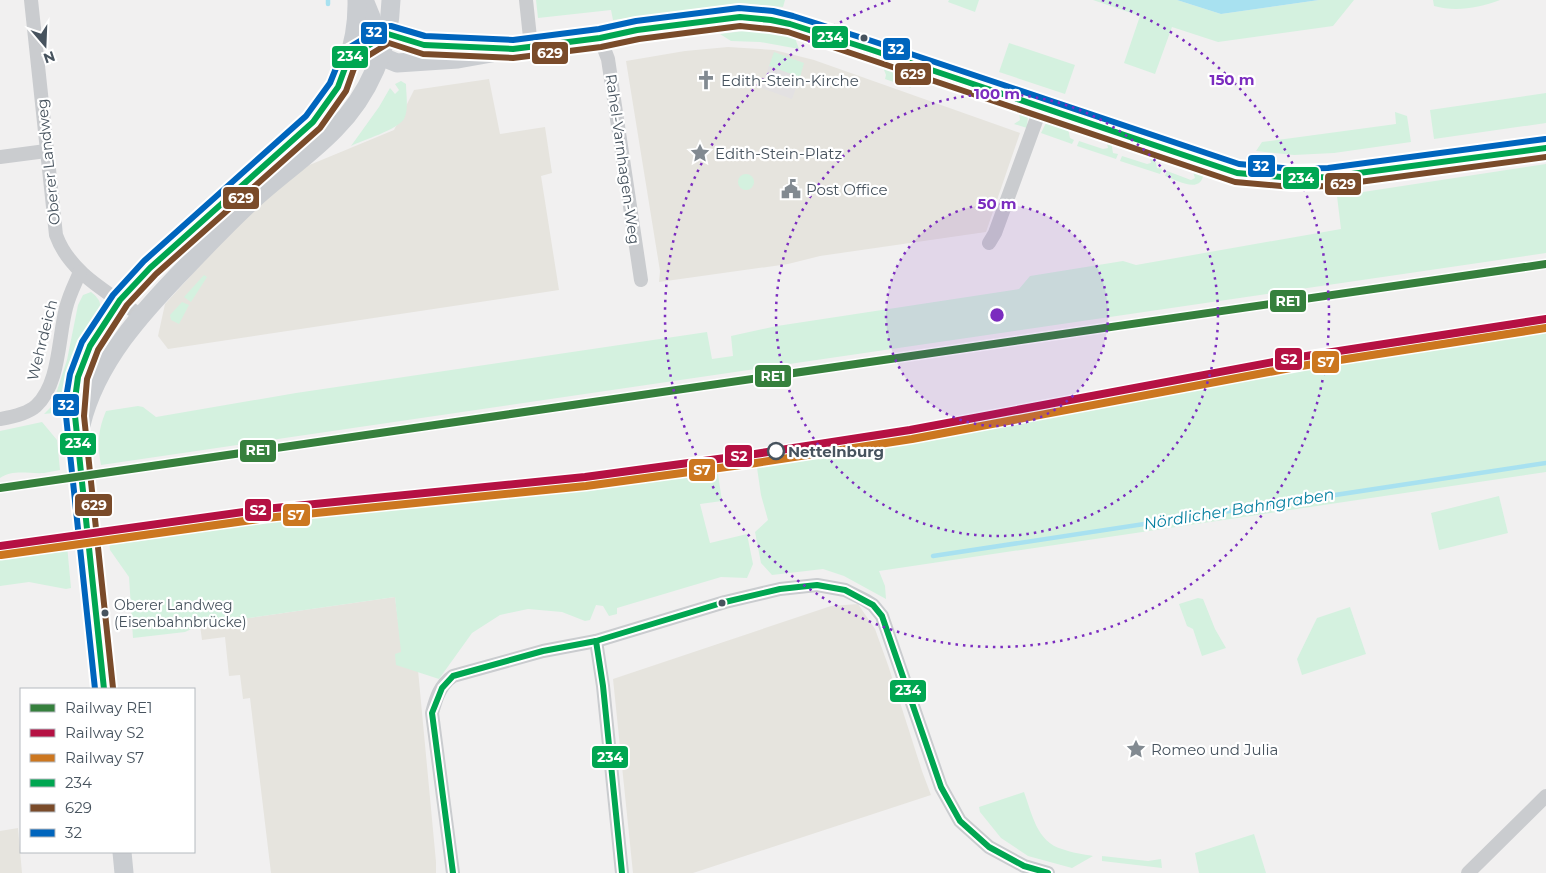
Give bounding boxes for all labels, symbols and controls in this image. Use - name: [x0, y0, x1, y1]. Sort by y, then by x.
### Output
- north arrow: [20, 20, 70, 70]
- line badge: 32: [360, 21, 388, 45]
- text: 32: [365, 23, 382, 41]
- line badge: 234: [811, 25, 849, 49]
- text: 234: [817, 28, 843, 46]
- unlabelled marker: [859, 33, 869, 43]
- line badge: 32: [882, 37, 911, 61]
- text: 32: [887, 40, 904, 58]
- line badge: 629: [531, 41, 569, 65]
- text: 629: [537, 44, 563, 62]
- line badge: 234: [331, 45, 369, 69]
- text: N: [41, 47, 58, 68]
- text: 234: [337, 47, 363, 65]
- line badge: 629: [894, 62, 932, 86]
- text: 629: [900, 65, 926, 83]
- church icon: Edith-Stein-Kirche: [695, 69, 717, 91]
- text: 150 m: [1210, 70, 1254, 89]
- place label: Edith-Stein-Kirche: [721, 71, 859, 90]
- street label: Rahel-Varnhagen-Weg: [602, 73, 644, 245]
- text: 100 m: [974, 84, 1020, 103]
- street label: Oberer Landweg: [32, 98, 64, 226]
- place icon: Edith-Stein-Platz: [689, 142, 711, 164]
- place label: Edith-Stein-Platz: [715, 144, 842, 163]
- line badge: 32: [1247, 154, 1276, 178]
- text: 32: [1252, 157, 1269, 175]
- line badge: 234: [1282, 166, 1320, 190]
- text: 234: [1288, 169, 1314, 187]
- line badge: 629: [1324, 172, 1362, 196]
- text: 629: [1330, 175, 1356, 193]
- public building icon: Post Office: [780, 178, 802, 200]
- place label: Post Office: [806, 180, 888, 199]
- line badge: 629: [222, 186, 260, 210]
- text: 629: [228, 189, 254, 207]
- text: 50 m: [977, 194, 1017, 213]
- line badge: RE1: [1269, 289, 1307, 313]
- text: RE1: [1275, 292, 1301, 310]
- street label: Wehrdeich: [23, 298, 61, 382]
- centre of rings: [988, 306, 1006, 324]
- line badge: S2: [1274, 347, 1303, 371]
- text: S2: [1280, 350, 1298, 368]
- line badge: S7: [1311, 350, 1340, 374]
- text: S7: [1317, 353, 1335, 371]
- line badge: RE1: [754, 364, 792, 388]
- text: RE1: [760, 367, 786, 385]
- line badge: 32: [52, 393, 80, 417]
- text: 32: [57, 396, 74, 414]
- line badge: 234: [59, 432, 97, 456]
- text: 234: [65, 434, 91, 452]
- line badge: RE1: [239, 439, 277, 463]
- text: RE1: [245, 441, 271, 459]
- marker: Nettelnburg: [767, 442, 785, 460]
- place label: Nettelnburg: [788, 442, 884, 461]
- line badge: S2: [724, 444, 753, 468]
- text: S2: [730, 447, 748, 465]
- line badge: S7: [688, 458, 716, 482]
- text: S7: [693, 461, 711, 479]
- water label: Nördlicher Bahngraben: [1142, 485, 1336, 533]
- line badge: 629: [74, 493, 113, 517]
- text: 629: [81, 496, 107, 514]
- line badge: S2: [244, 498, 272, 522]
- text: S2: [249, 501, 267, 519]
- line badge: S7: [282, 503, 311, 527]
- text: S7: [287, 506, 305, 524]
- place label: Oberer Landweg (Eisenbahnbrücke): [114, 596, 247, 631]
- unlabelled marker: [717, 598, 727, 608]
- marker: Oberer Landweg (Eisenbahnbrücke): [100, 608, 110, 618]
- line badge: 234: [889, 679, 927, 703]
- text: 234: [895, 681, 921, 699]
- legend: [20, 688, 195, 853]
- text: Railway RE1: [65, 698, 153, 717]
- text: Railway S2: [65, 723, 144, 742]
- place icon: Romeo und Julia: [1125, 738, 1147, 760]
- place label: Romeo und Julia: [1151, 740, 1278, 759]
- line badge: 234: [591, 745, 629, 769]
- text: Railway S7: [65, 748, 144, 767]
- text: 234: [597, 748, 623, 766]
- text: 234: [65, 773, 92, 792]
- text: 629: [65, 798, 92, 817]
- text: 32: [65, 823, 82, 842]

